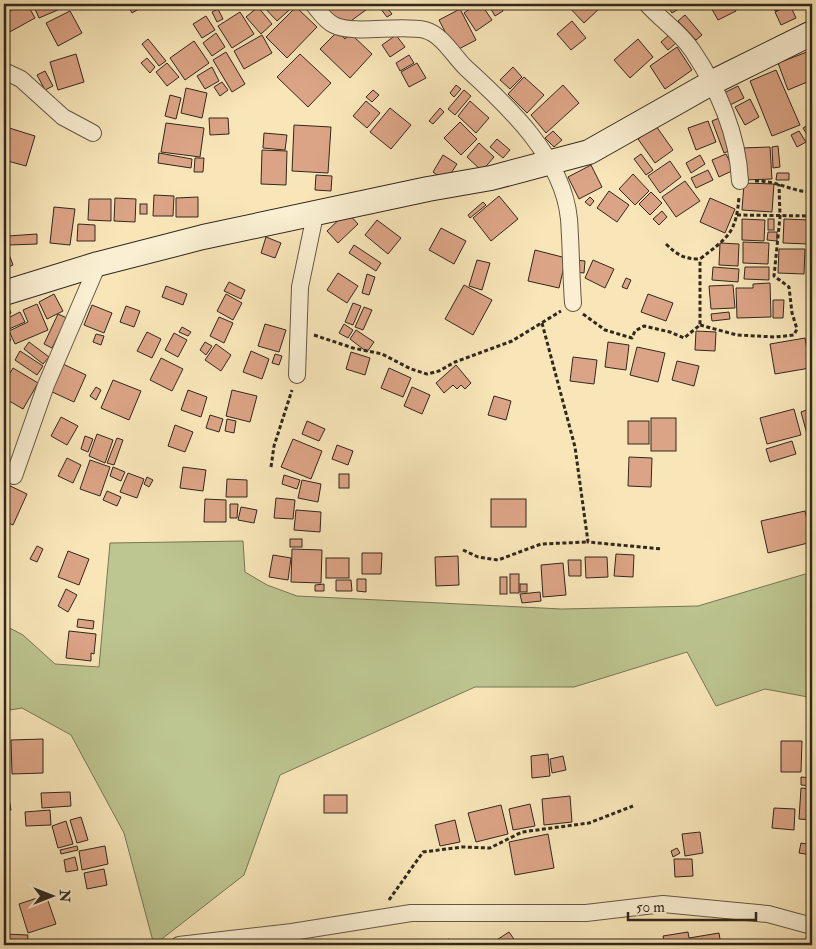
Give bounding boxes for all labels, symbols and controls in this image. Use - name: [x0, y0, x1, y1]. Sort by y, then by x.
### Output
- north arrow: [28, 872, 78, 922]
- text: N: [56, 889, 73, 903]
- scale bar: [628, 889, 756, 921]
- text: 50 m: [636, 898, 665, 917]

